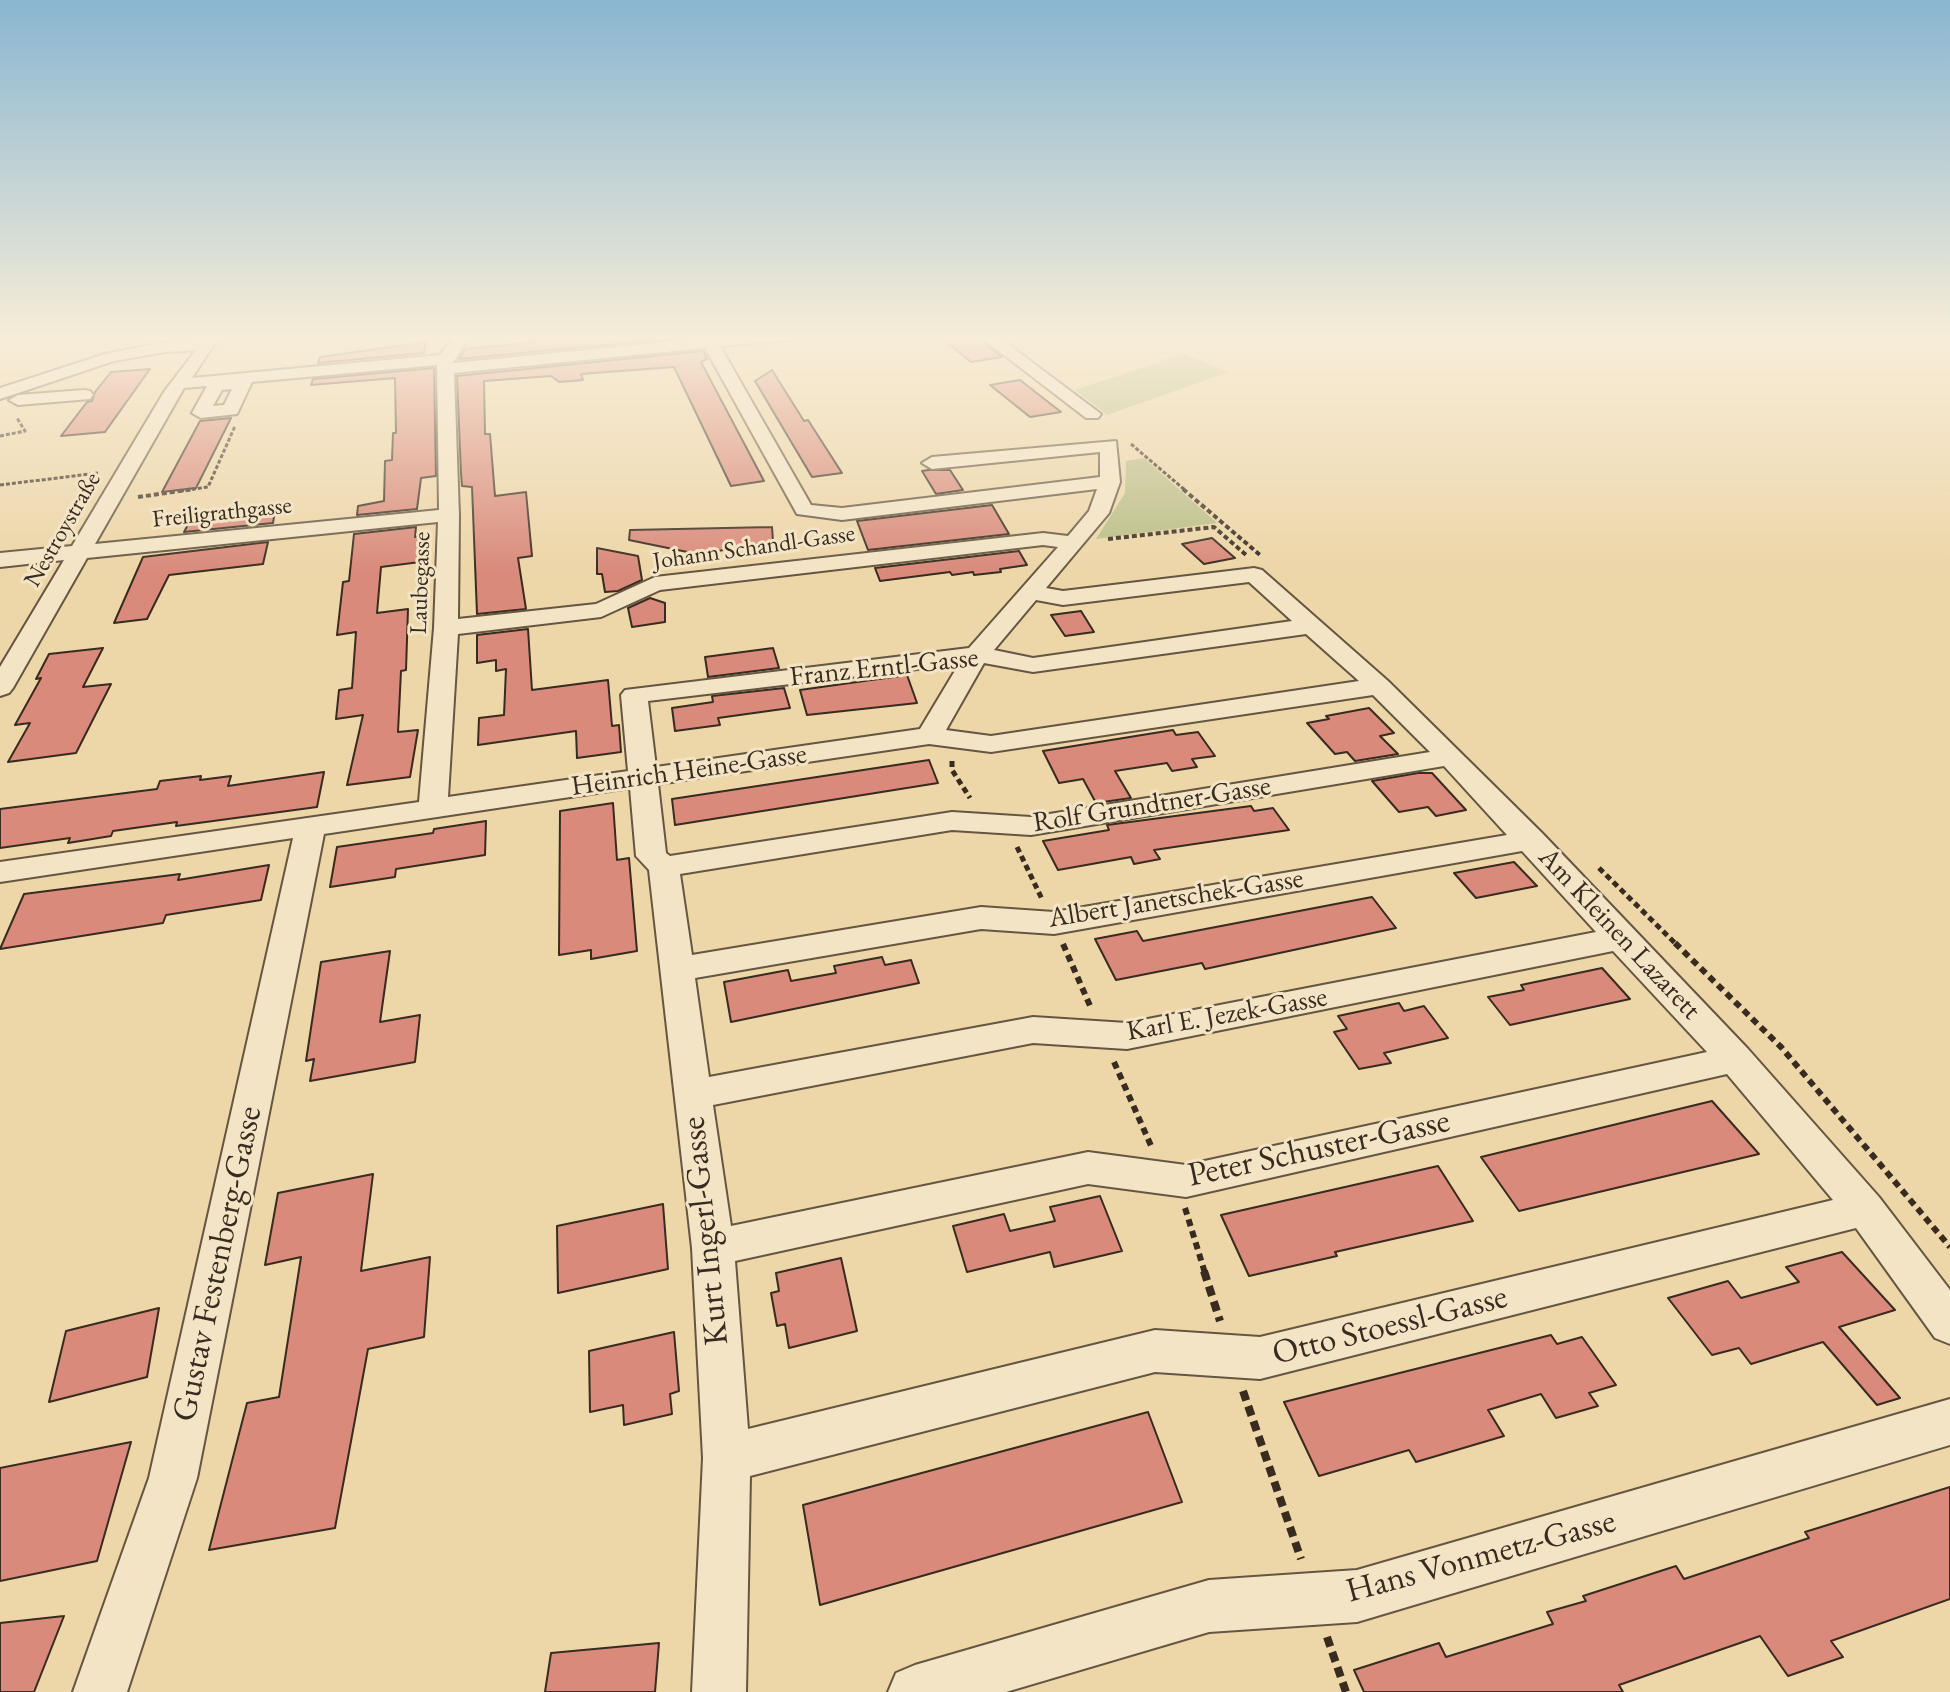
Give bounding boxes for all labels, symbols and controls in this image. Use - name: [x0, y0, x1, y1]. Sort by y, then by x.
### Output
- street label: Nestroystraße: [19, 467, 107, 593]
- street label: Freiligrathgasse: [151, 491, 293, 535]
- street label: Johann Schandl-Gasse: [651, 520, 857, 576]
- street label: Laubegasse: [405, 531, 437, 635]
- street label: Franz Erntl-Gasse: [788, 641, 980, 695]
- street label: Heinrich Heine-Gasse: [569, 738, 809, 804]
- street label: Rolf Grundtner-Gasse: [1031, 770, 1273, 840]
- street label: Am Kleinen Lazarett: [1531, 841, 1707, 1027]
- street label: Albert Janetschek-Gasse: [1046, 862, 1306, 936]
- street label: Karl E. Jezek-Gasse: [1124, 981, 1330, 1049]
- street label: Peter Schuster-Gasse: [1184, 1101, 1454, 1197]
- street label: Gustav Festenberg-Gasse: [165, 1103, 271, 1425]
- street label: Kurt Ingerl-Gasse: [674, 1115, 738, 1347]
- street label: Otto Stoessl-Gasse: [1268, 1277, 1512, 1375]
- street label: Hans Vonmetz-Gasse: [1342, 1501, 1620, 1613]

